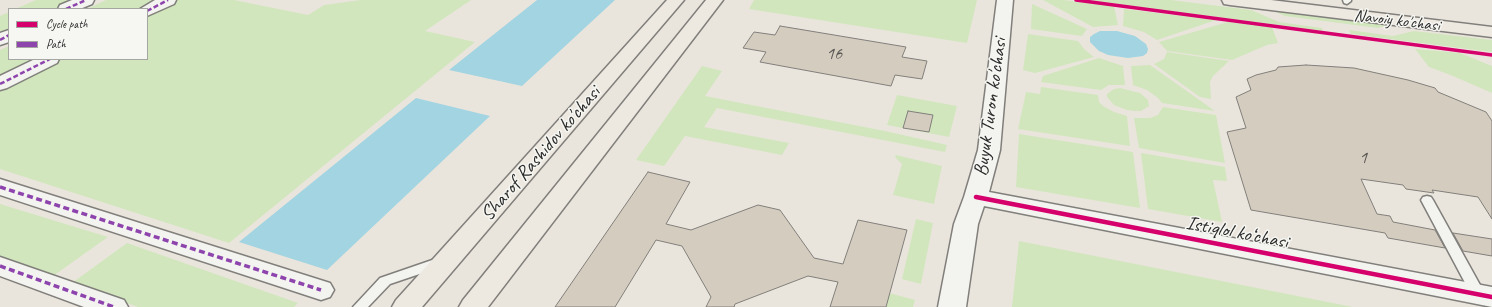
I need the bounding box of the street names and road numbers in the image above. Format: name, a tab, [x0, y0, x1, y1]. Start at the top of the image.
street label: Navoiy ko'chasi	[1353, 6, 1441, 36]
street label: Buyuk Turon ko'chasi	[969, 36, 1013, 178]
street label: Sharof Rashidov ko'chasi	[476, 82, 606, 226]
street label: Istiqlol ko‘chasi	[1184, 211, 1290, 255]

